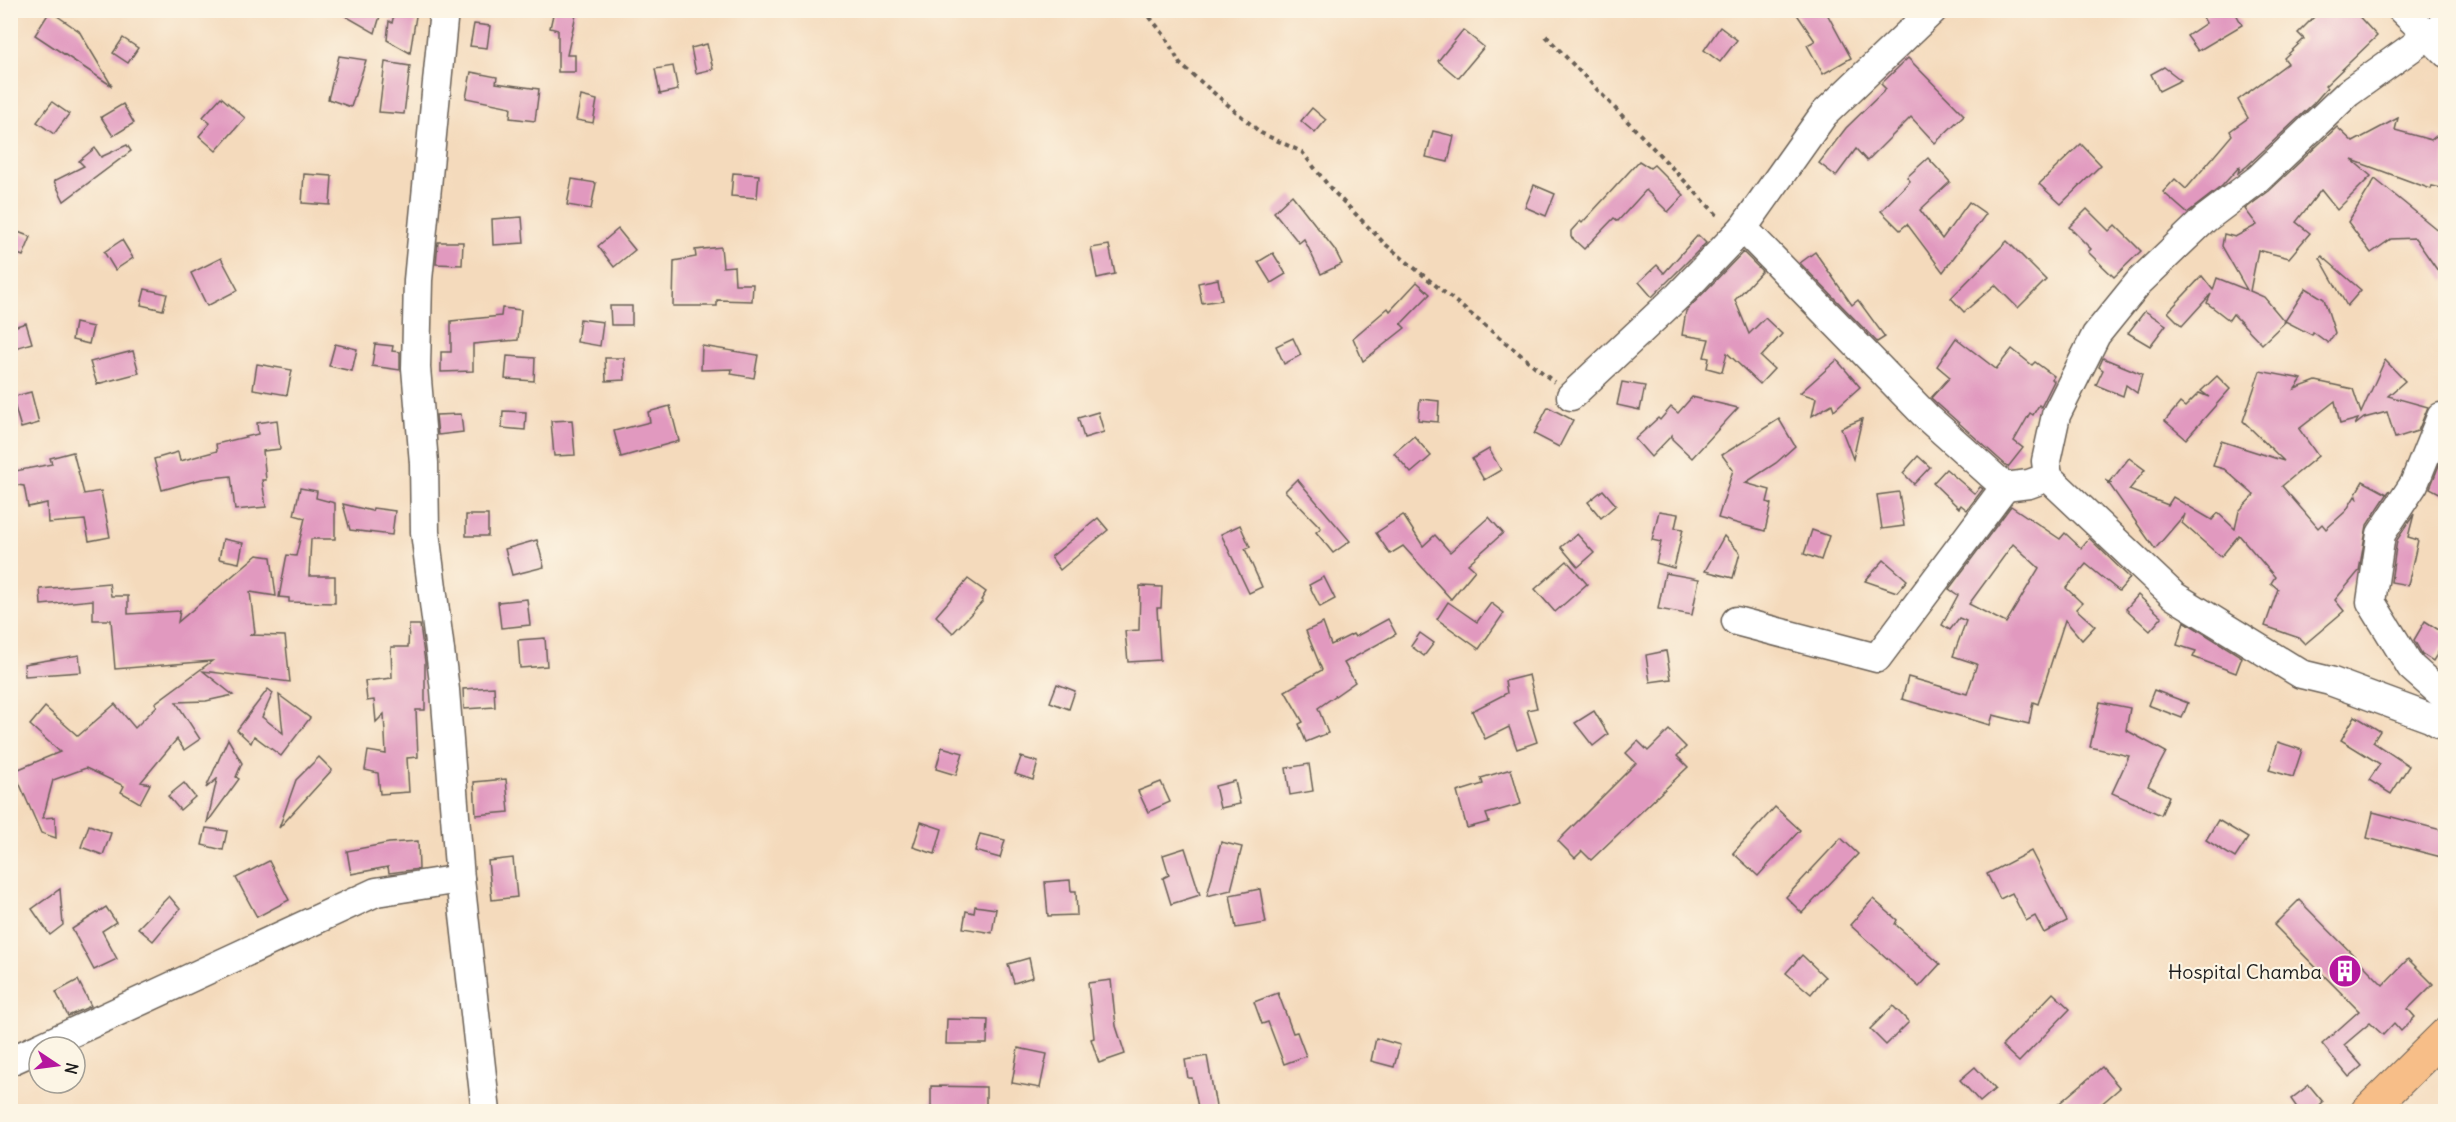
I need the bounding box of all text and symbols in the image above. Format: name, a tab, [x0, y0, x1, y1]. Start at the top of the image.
building icon: Hospital Chamba	[2327, 953, 2363, 989]
place label: Hospital Chamba	[2168, 959, 2322, 984]
north arrow	[27, 1035, 87, 1095]
text: N	[61, 1061, 83, 1076]

